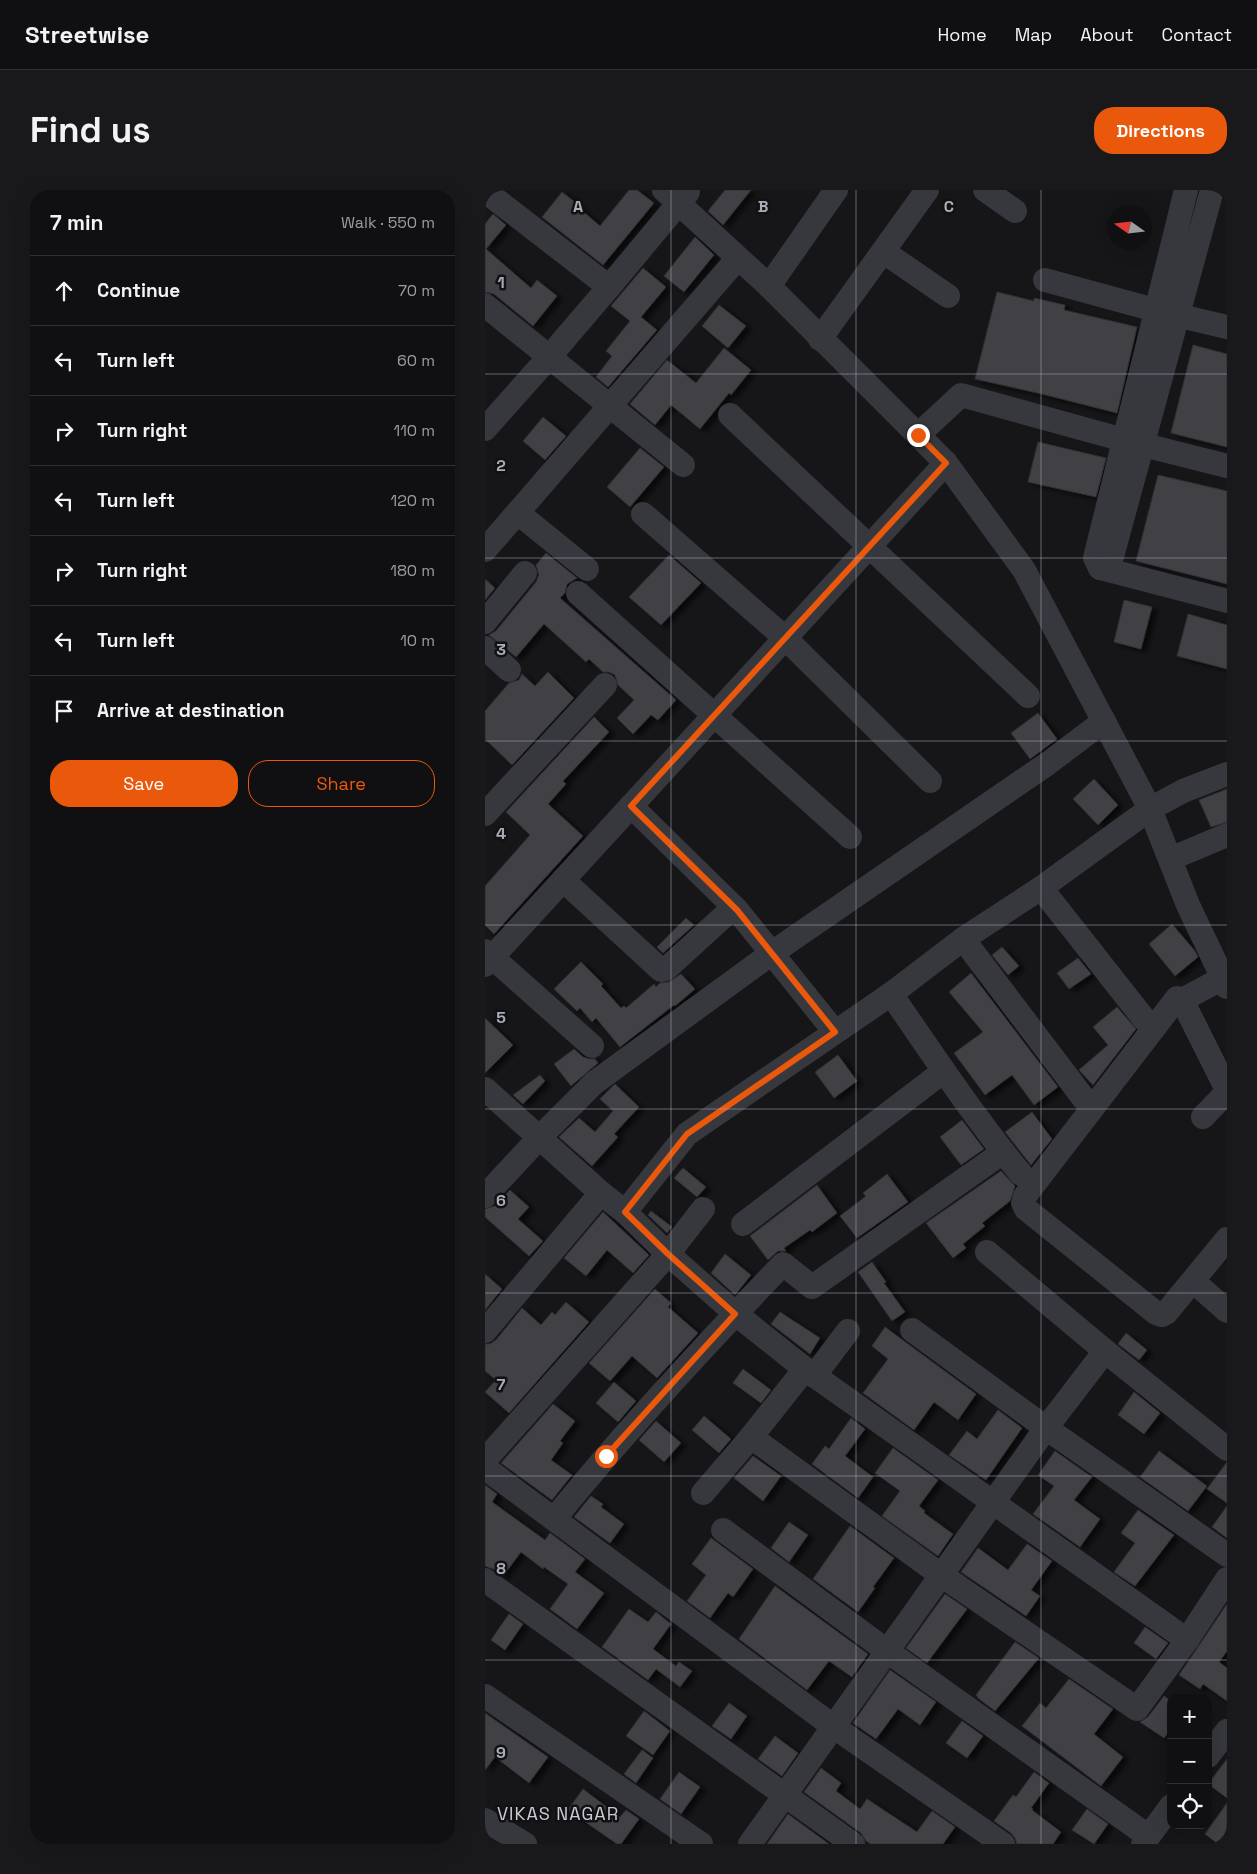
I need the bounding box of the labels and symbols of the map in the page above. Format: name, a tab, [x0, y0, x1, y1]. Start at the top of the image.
text: A	[573, 196, 583, 217]
text: B	[758, 196, 768, 217]
text: C	[944, 196, 954, 217]
north arrow	[1107, 205, 1152, 250]
text: 1	[497, 272, 505, 293]
route end	[907, 424, 930, 447]
text: 2	[496, 455, 506, 476]
text: 3	[496, 639, 506, 660]
text: 4	[496, 823, 506, 844]
text: 5	[496, 1007, 506, 1028]
text: 6	[496, 1190, 506, 1211]
text: 7	[497, 1374, 506, 1395]
route start	[595, 1445, 618, 1468]
text: 8	[496, 1558, 506, 1579]
text: 9	[496, 1742, 506, 1763]
district label: VIKAS NAGAR	[497, 1802, 619, 1825]

